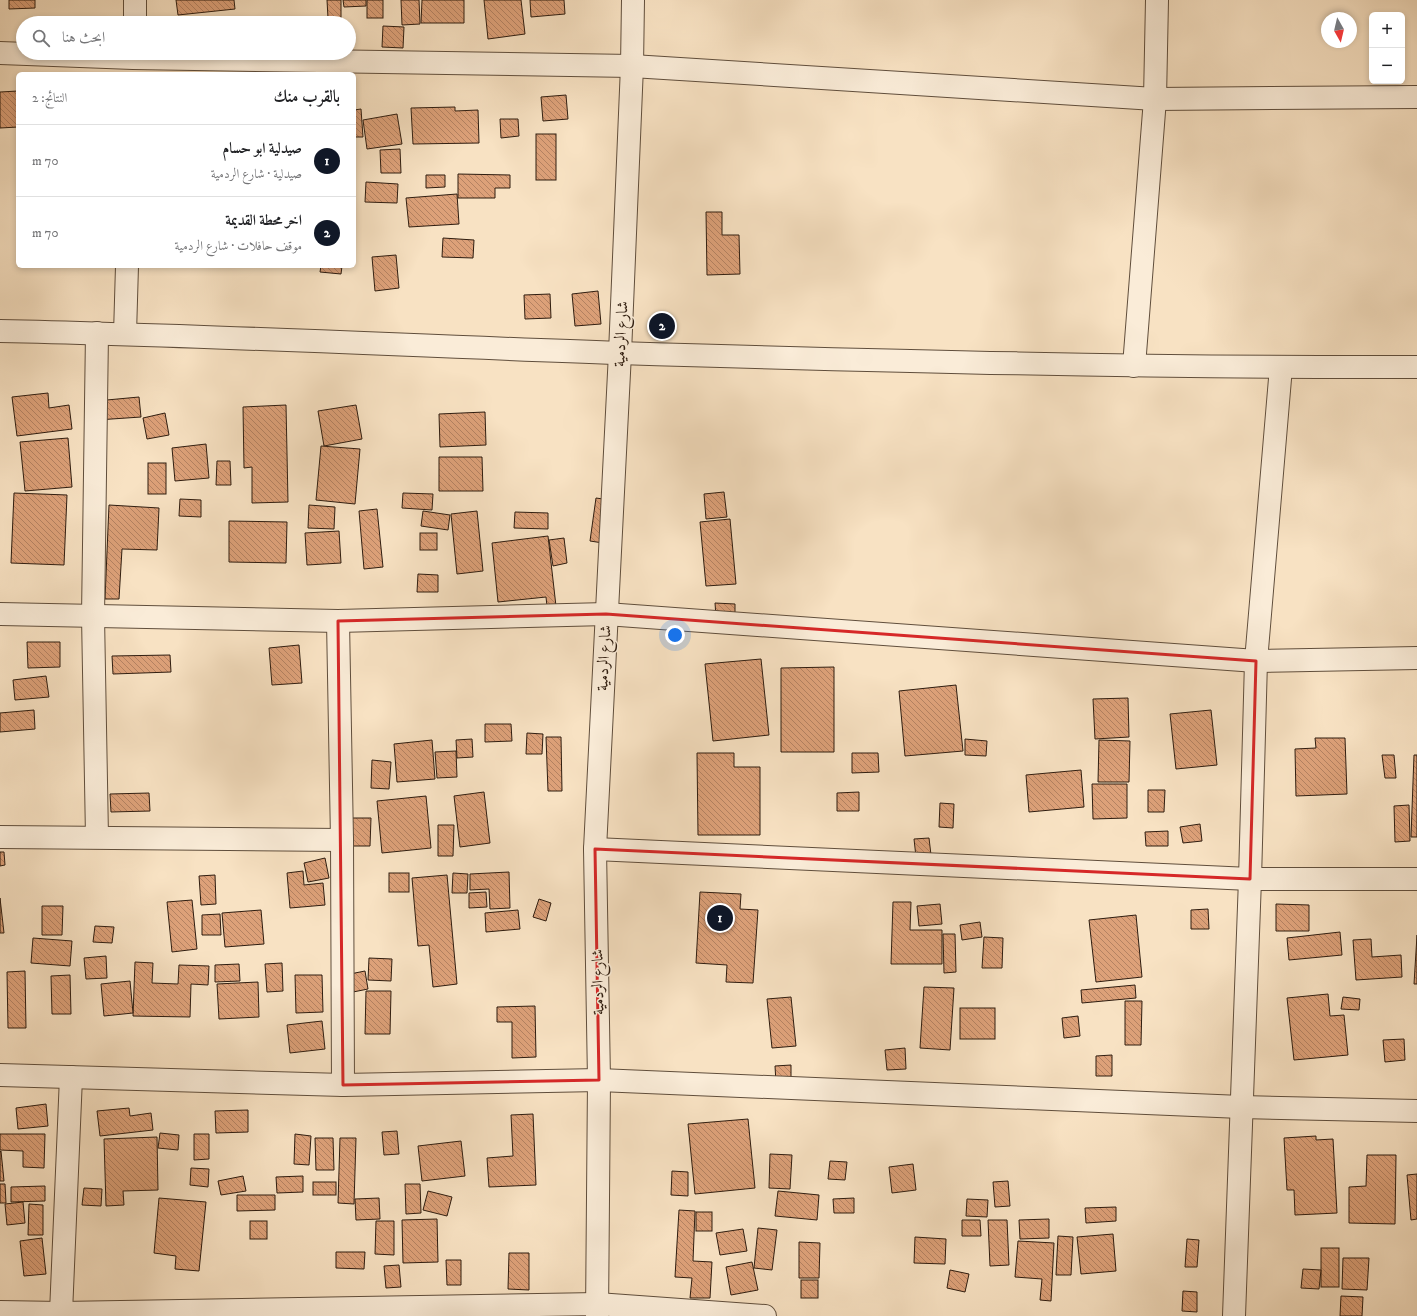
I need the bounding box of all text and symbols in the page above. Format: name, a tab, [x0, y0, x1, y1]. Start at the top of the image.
north arrow	[1321, 12, 1357, 48]
map controls	[1369, 12, 1405, 84]
button: +	[1369, 12, 1405, 48]
search box	[16, 16, 356, 60]
icon: search	[30, 27, 52, 49]
text: ابحث هنا	[62, 28, 105, 47]
button: −	[1369, 48, 1405, 84]
text: بالقرب منك	[274, 86, 340, 108]
text: النتائج: 2	[32, 90, 67, 106]
text: صيدلية ابو حسام	[223, 139, 302, 158]
text: 70 m	[32, 153, 58, 169]
text: 1	[325, 153, 329, 169]
text: صيدلية · شارع الردمية	[211, 166, 302, 182]
text: اخر محطة القديمة	[225, 211, 302, 230]
text: 70 m	[32, 225, 58, 241]
text: 2	[324, 225, 330, 241]
text: موقف حافلات · شارع الردمية	[175, 238, 302, 254]
street label: شارع الردمية	[609, 300, 636, 368]
pin: 2	[649, 311, 675, 341]
street label: شارع الردمية	[592, 624, 619, 692]
your location	[665, 625, 685, 645]
pin: 1	[707, 903, 733, 933]
street label: شارع الردمية	[587, 949, 612, 1015]

